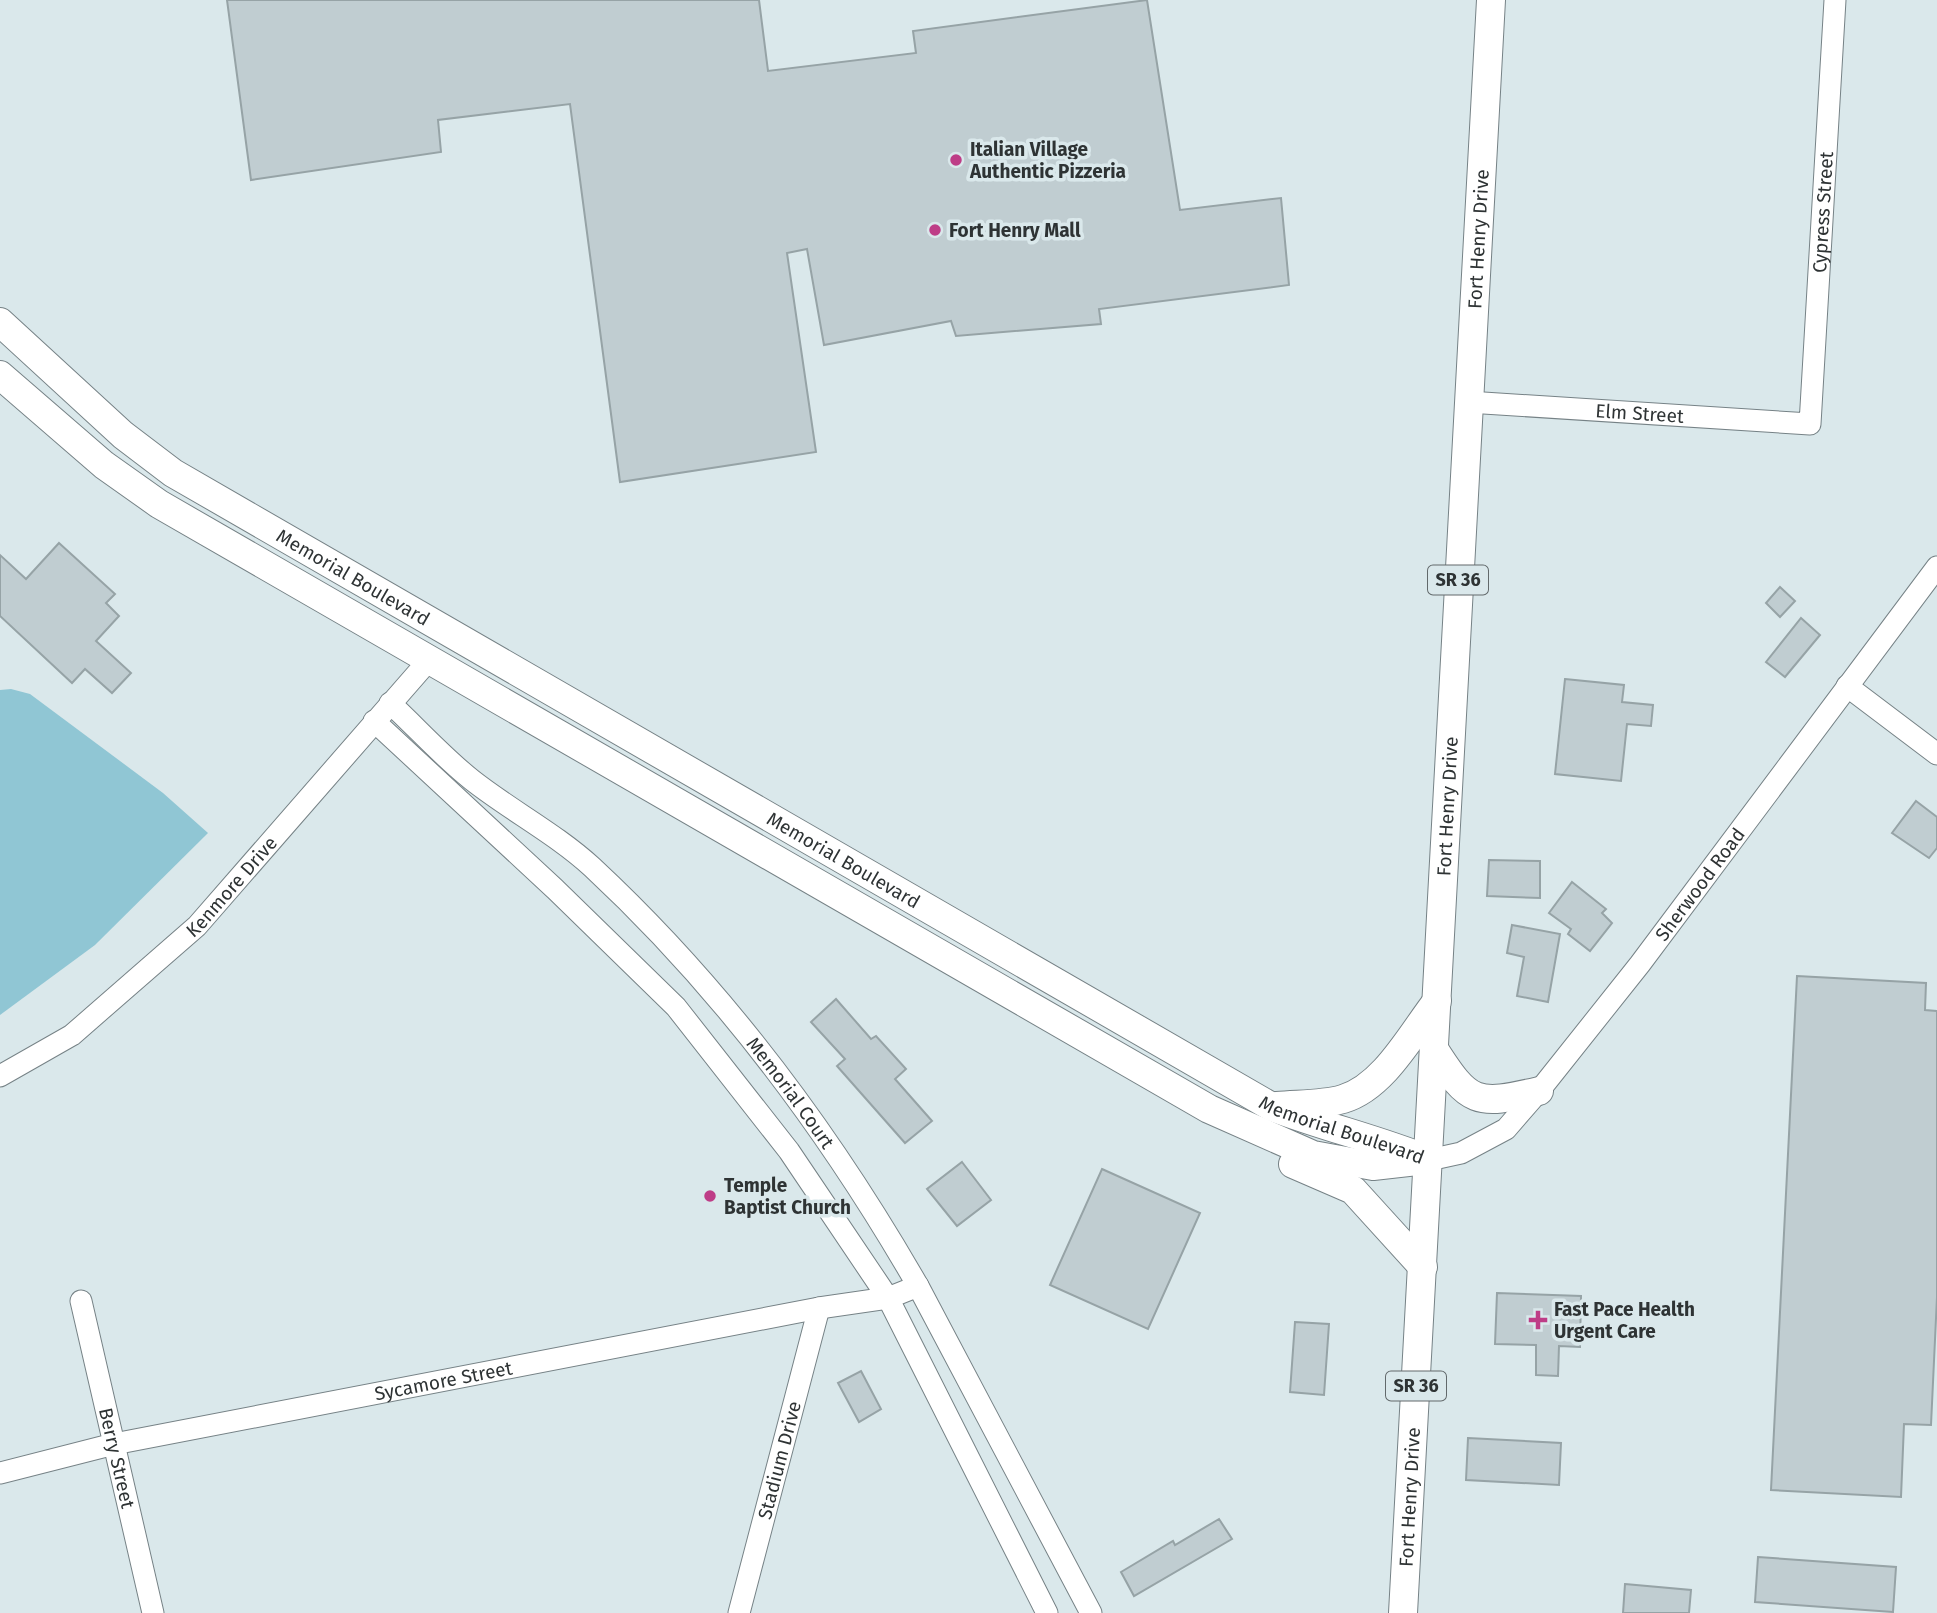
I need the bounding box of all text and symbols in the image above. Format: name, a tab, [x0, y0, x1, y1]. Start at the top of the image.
place label: Italian Village Authentic Pizzeria	[969, 138, 1126, 183]
street label: Cypress Street	[1808, 151, 1838, 274]
marker: Italian Village Authentic Pizzeria	[948, 152, 964, 168]
street label: Fort Henry Drive	[1463, 169, 1494, 309]
place label: Fort Henry Mall	[949, 219, 1081, 242]
marker: Fort Henry Mall	[927, 222, 943, 238]
street label: Elm Street	[1595, 399, 1685, 428]
street label: Memorial Boulevard	[272, 524, 434, 631]
road number: SR 36	[1428, 566, 1488, 594]
street label: Fort Henry Drive	[1432, 736, 1463, 877]
street label: Memorial Boulevard	[763, 807, 924, 913]
street label: Sherwood Road	[1650, 823, 1750, 946]
street label: Kenmore Drive	[181, 832, 282, 942]
street label: Memorial Court	[742, 1033, 839, 1153]
street label: Memorial Boulevard	[1255, 1091, 1427, 1169]
place label: Temple Baptist Church	[724, 1174, 851, 1219]
marker: Temple Baptist Church	[702, 1188, 718, 1204]
place label: Fast Pace Health Urgent Care	[1554, 1298, 1695, 1343]
marker: Fast Pace Health Urgent Care	[1528, 1310, 1548, 1330]
street label: Sycamore Street	[373, 1356, 514, 1406]
road number: SR 36	[1386, 1372, 1446, 1400]
street label: Stadium Drive	[753, 1399, 806, 1522]
street label: Berry Street	[94, 1405, 139, 1511]
street label: Fort Henry Drive	[1395, 1427, 1425, 1568]

